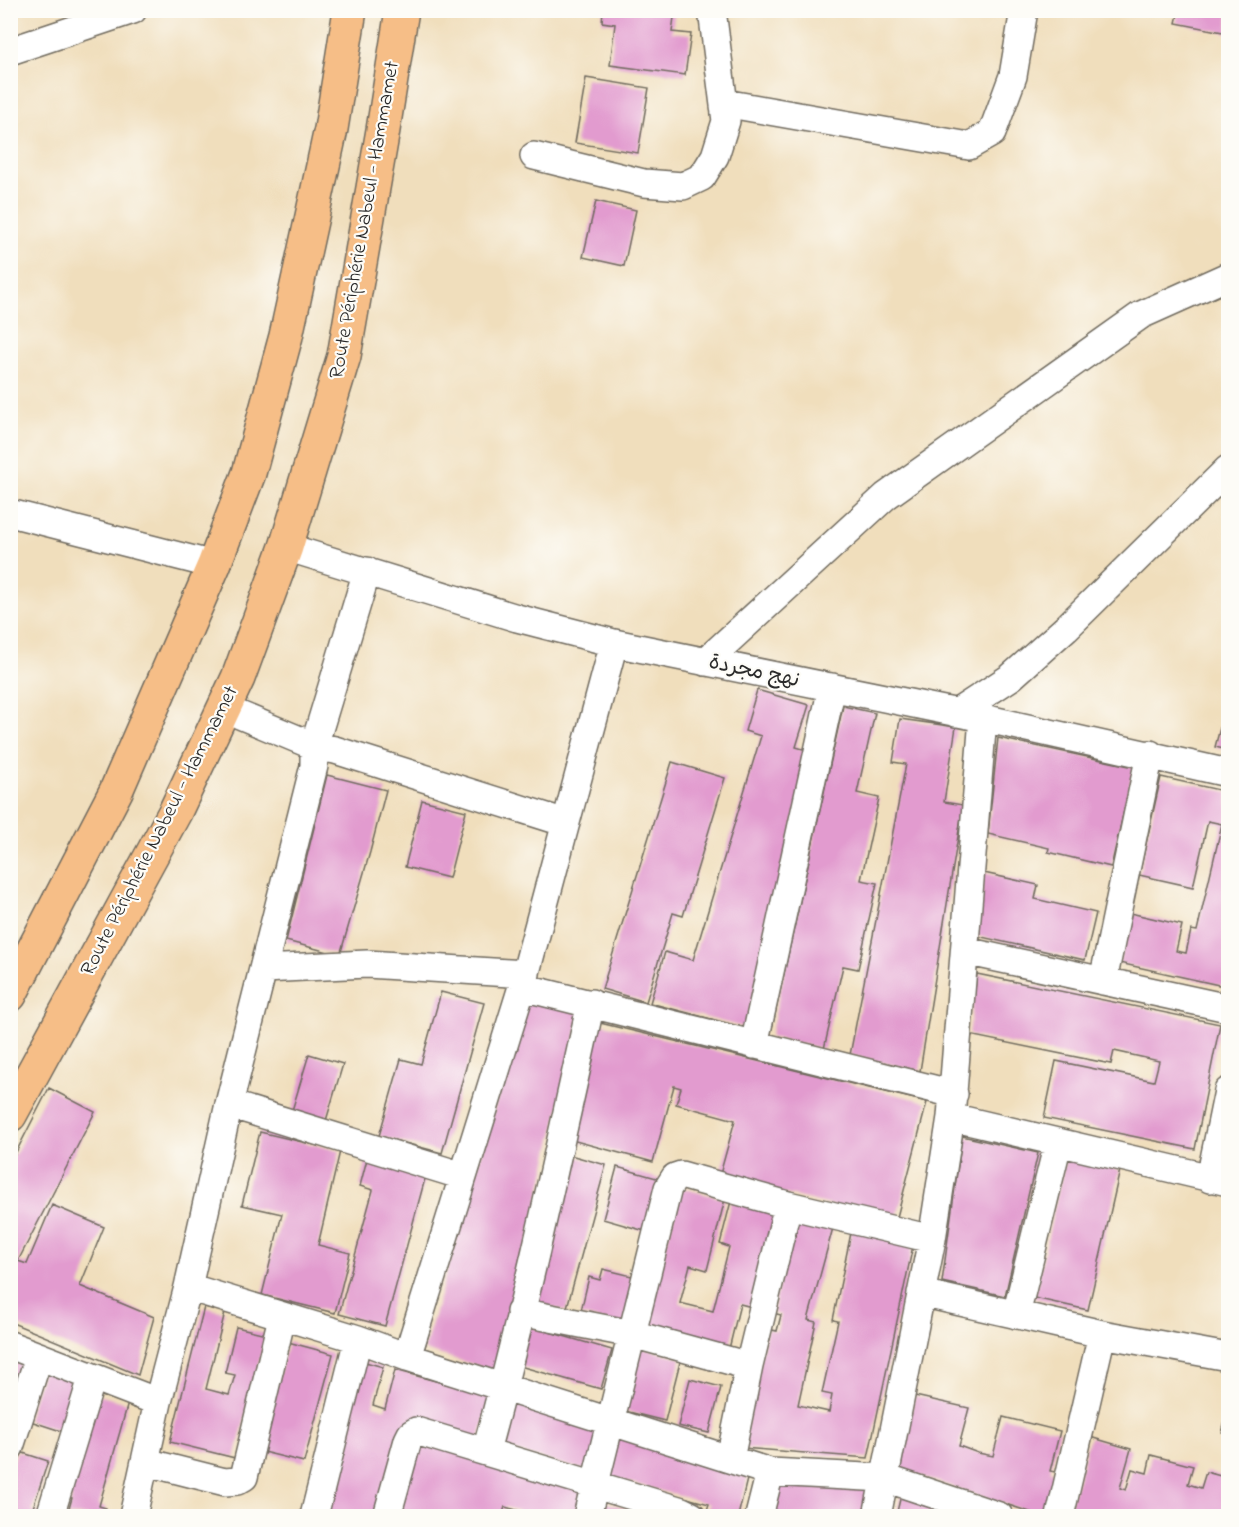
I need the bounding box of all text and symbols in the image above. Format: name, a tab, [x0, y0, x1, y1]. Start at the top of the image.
street label: Route Périphérie Nabeul - Hammamet	[322, 59, 408, 381]
street label: نهج مجردة	[706, 648, 802, 696]
street label: Route Périphérie Nabeul - Hammamet	[74, 681, 246, 981]

